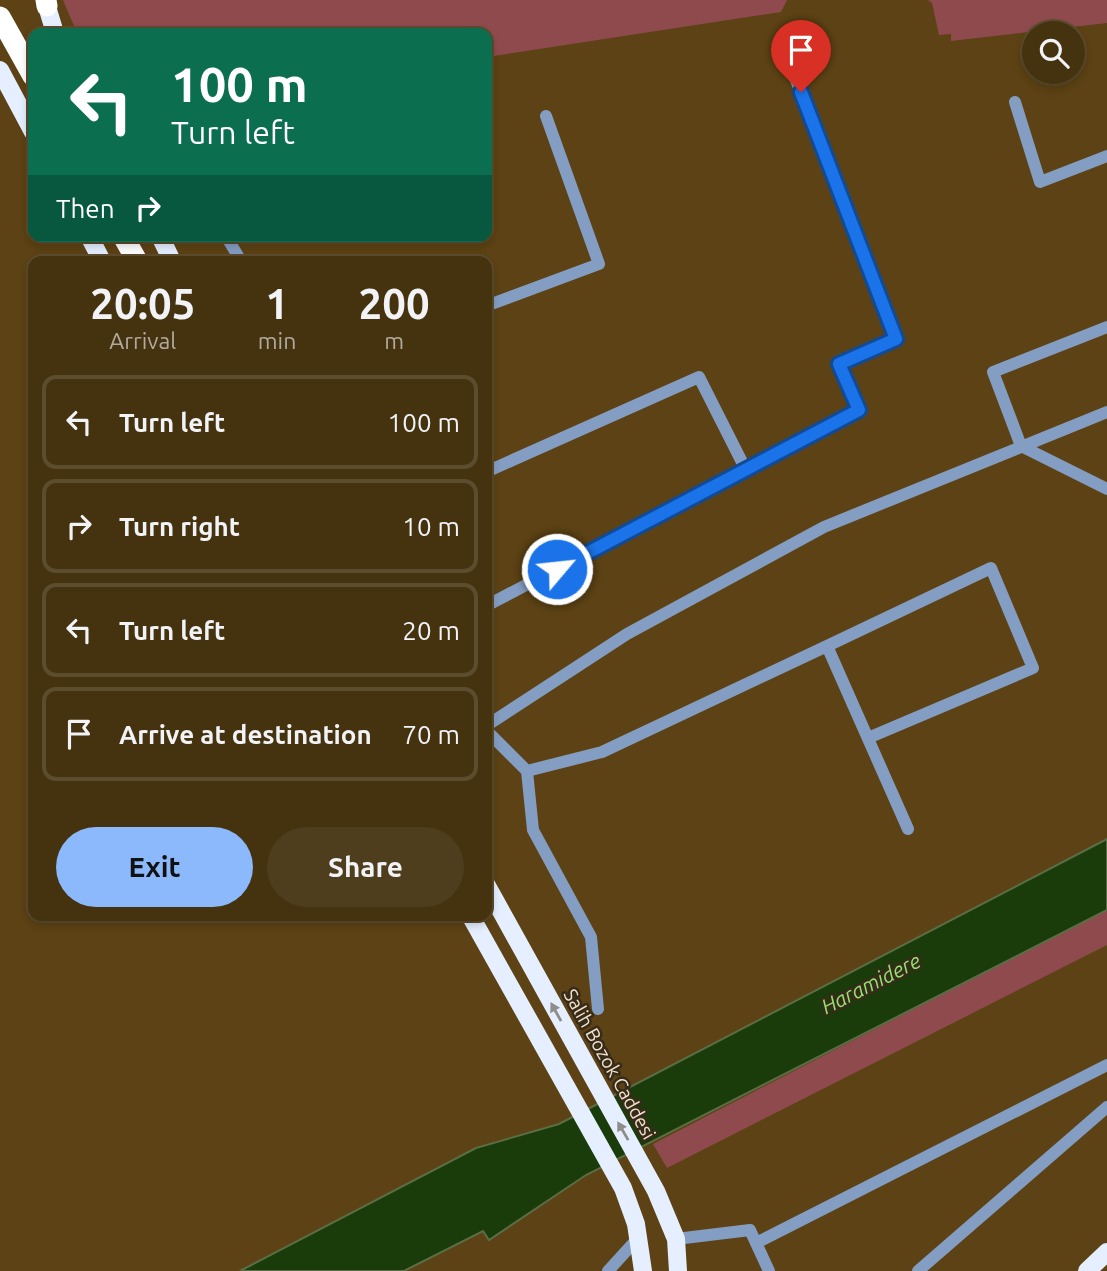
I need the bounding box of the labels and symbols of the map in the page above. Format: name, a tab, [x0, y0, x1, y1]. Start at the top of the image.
pin	[771, 20, 831, 92]
position arrow	[520, 532, 594, 606]
water label: Haramidere	[817, 948, 925, 1018]
street label: Salih Bozok Caddesi	[560, 985, 660, 1143]
one-way arrow	[551, 1002, 562, 1022]
one-way arrow	[617, 1122, 629, 1141]

